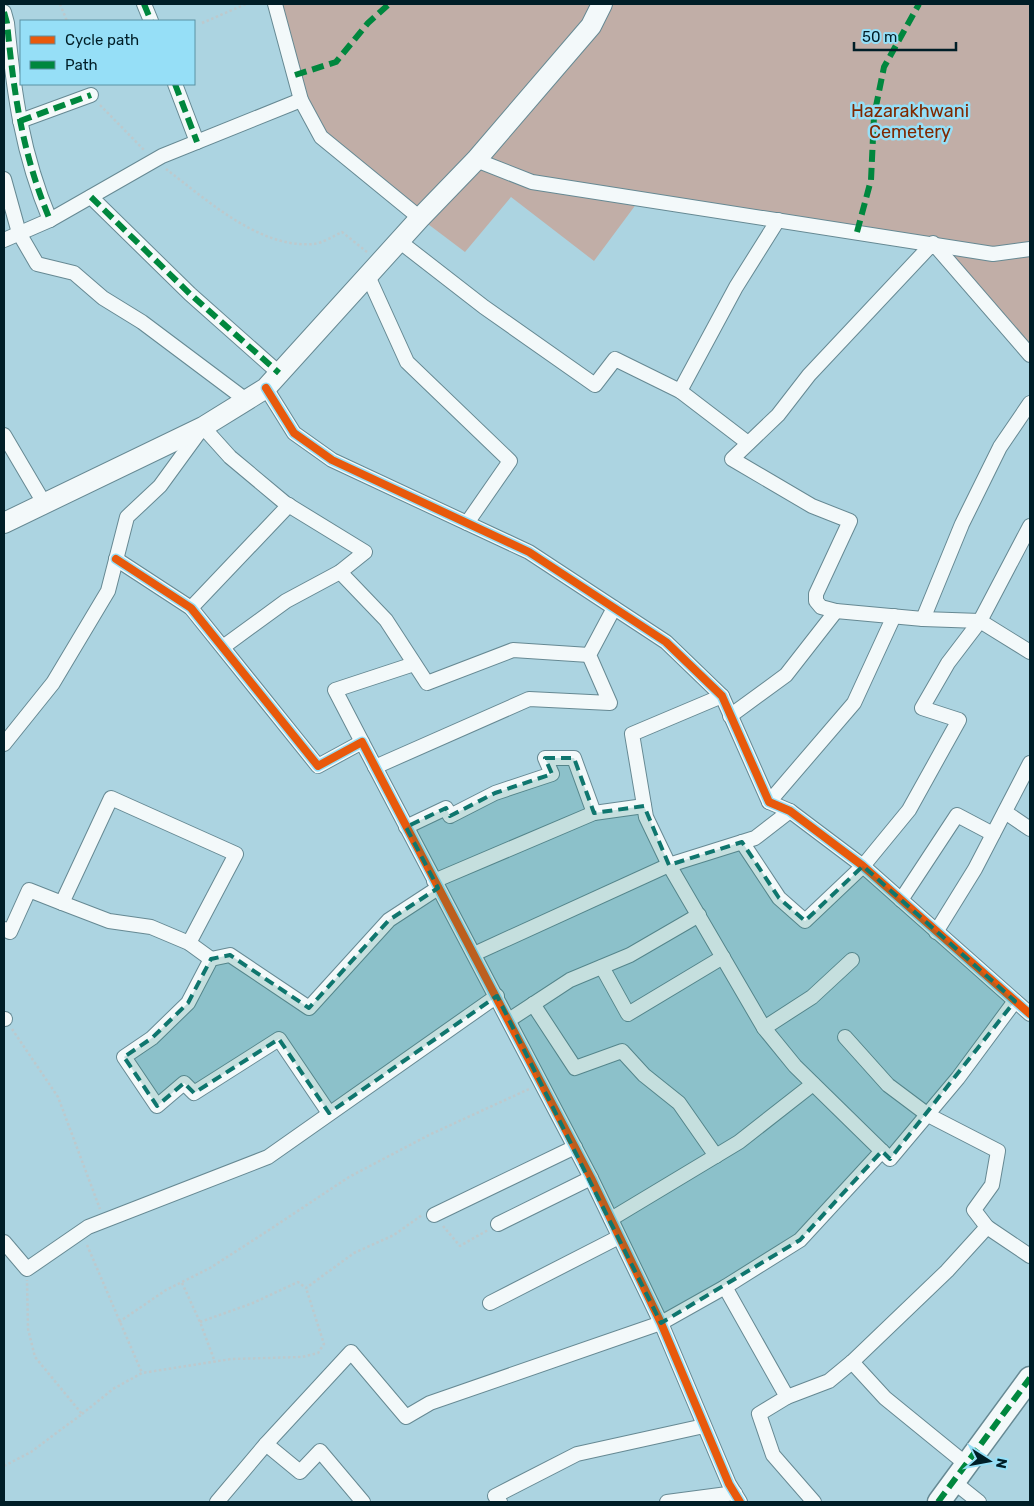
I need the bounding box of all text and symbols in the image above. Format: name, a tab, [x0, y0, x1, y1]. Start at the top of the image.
legend	[20, 20, 195, 85]
scale bar	[854, 20, 956, 52]
text: 50 m	[862, 28, 897, 46]
text: Cycle path	[65, 31, 139, 49]
text: Path	[65, 56, 98, 74]
park label: Hazarakhwani Cemetery	[851, 100, 969, 143]
north arrow	[964, 1436, 1014, 1486]
text: N	[992, 1457, 1011, 1470]

